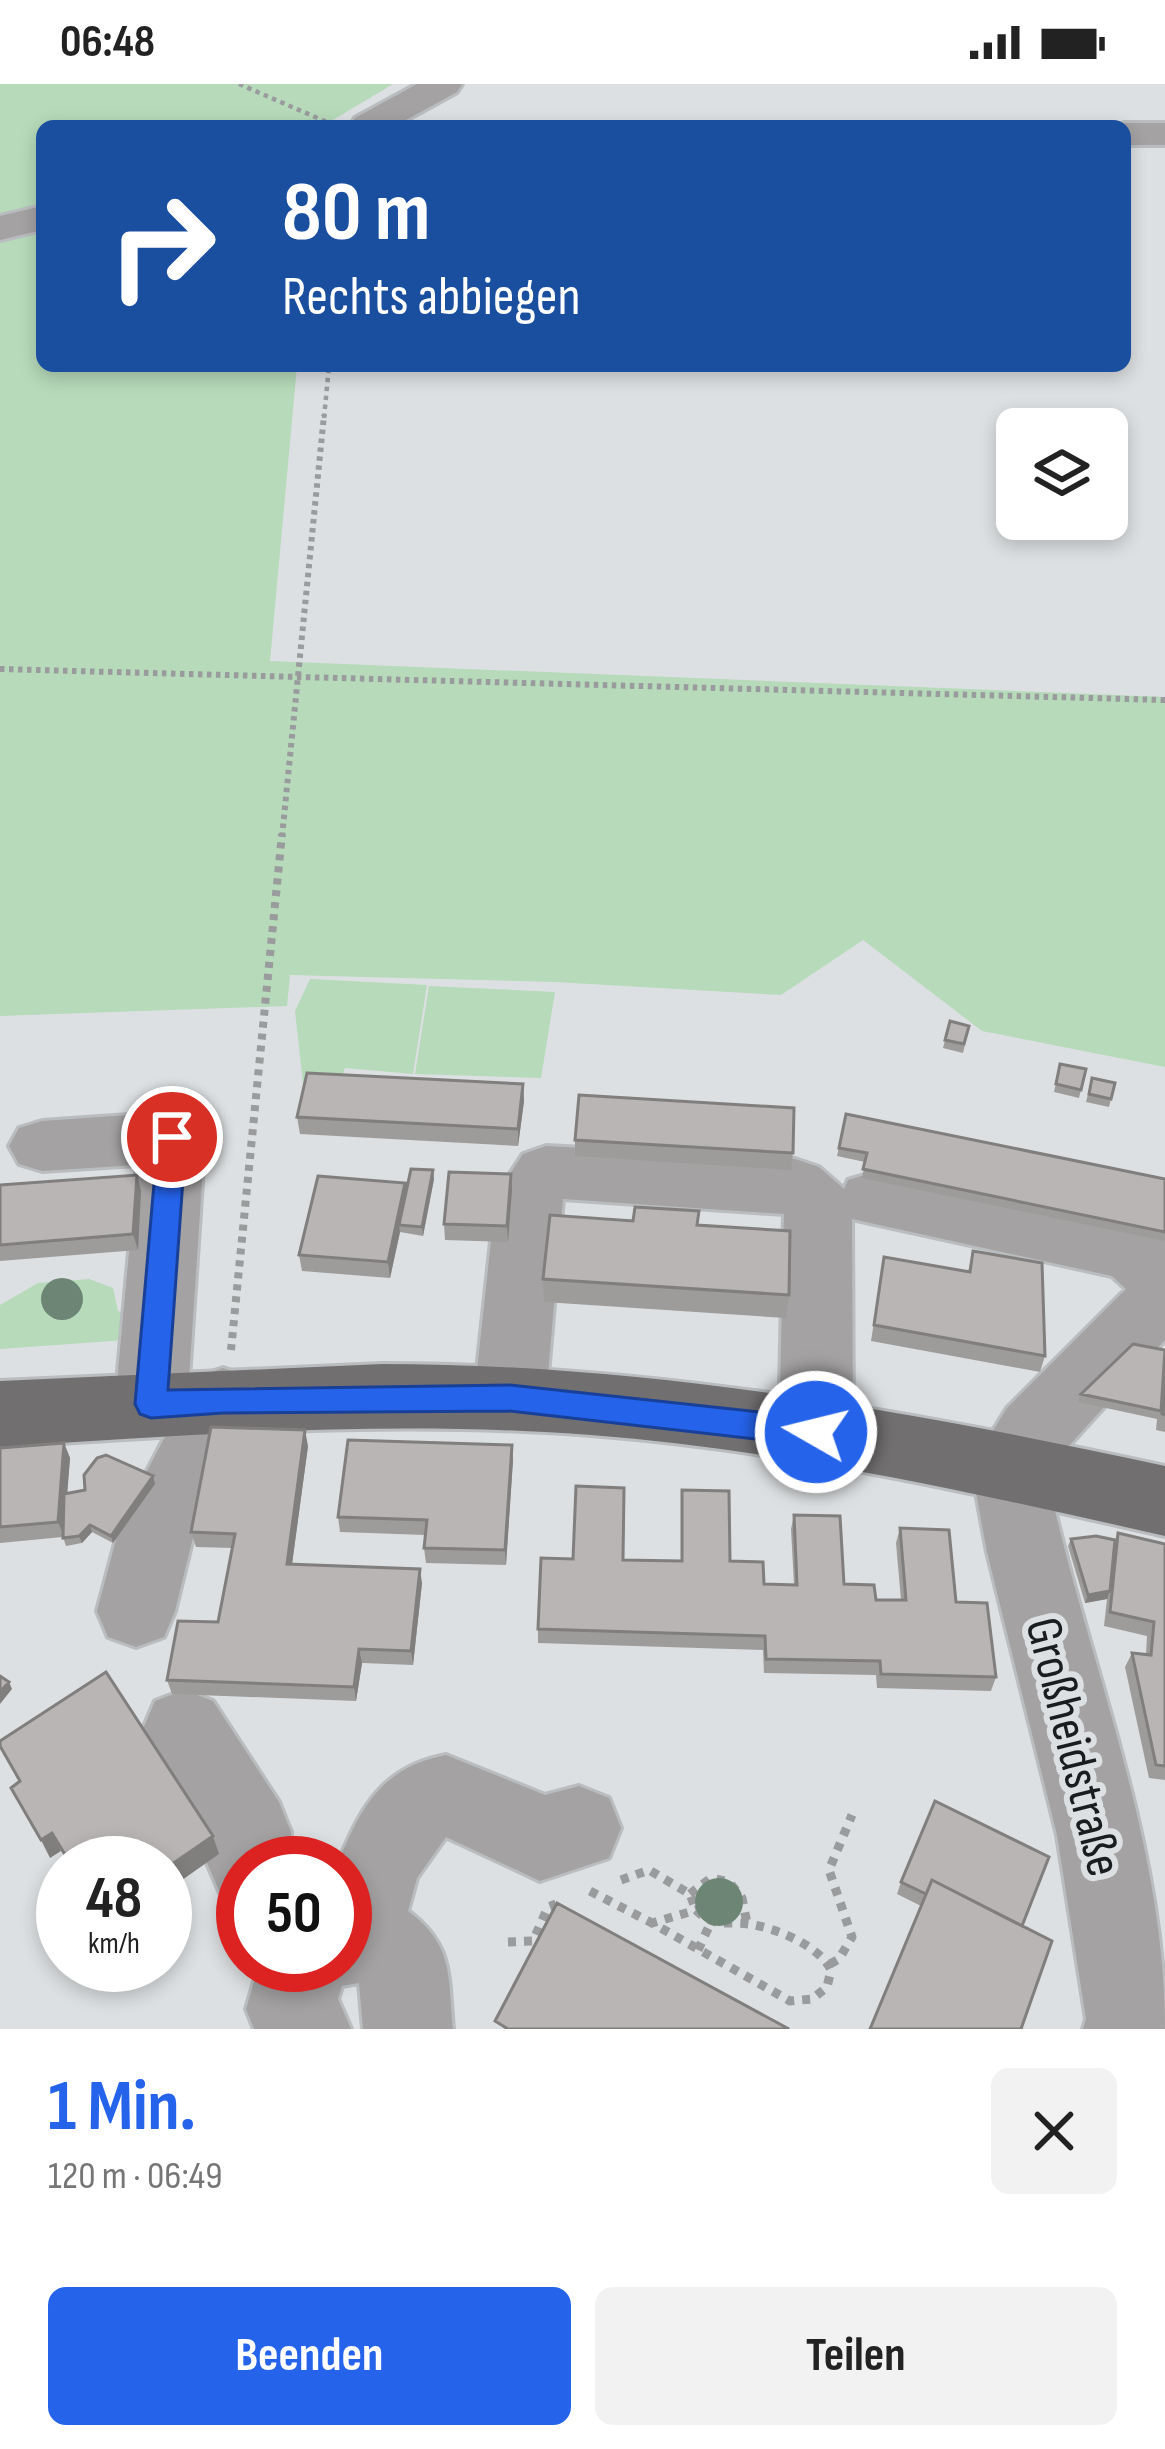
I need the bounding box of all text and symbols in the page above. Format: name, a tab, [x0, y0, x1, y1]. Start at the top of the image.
text: 06:48	[60, 15, 155, 70]
text: 80 m	[282, 163, 430, 264]
icon: right	[84, 168, 240, 324]
text: Rechts abbiegen	[282, 265, 581, 330]
map controls	[996, 408, 1128, 540]
button: layers	[996, 408, 1128, 540]
pin	[121, 1086, 223, 1188]
icon: arrive	[139, 1104, 205, 1170]
position arrow	[753, 1369, 879, 1495]
street label: Großheidstraße	[1011, 1611, 1135, 1883]
speed limit sign: 50	[216, 1836, 372, 1992]
text: 48	[86, 1863, 142, 1935]
text: km/h	[88, 1926, 140, 1962]
text: 1 Min.	[48, 2064, 196, 2151]
button: close	[991, 2068, 1117, 2194]
text: 120 m · 06:49	[48, 2153, 222, 2200]
button: Beenden	[48, 2287, 571, 2425]
button: Teilen	[595, 2287, 1117, 2425]

